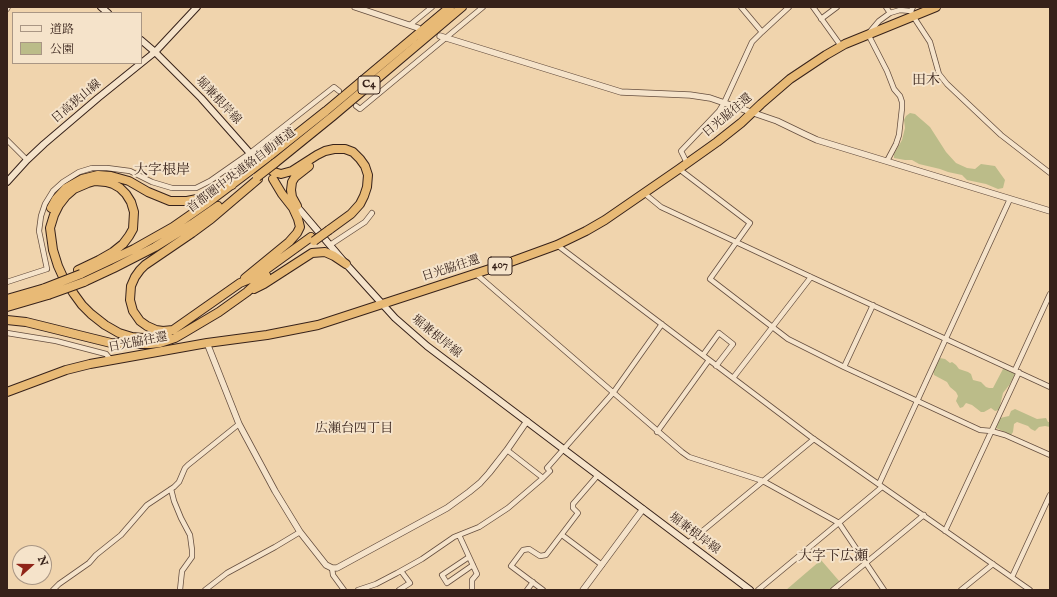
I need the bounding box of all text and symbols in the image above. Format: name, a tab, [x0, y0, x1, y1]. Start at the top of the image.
legend	[12, 12, 142, 64]
text: 道路	[50, 22, 74, 37]
text: 公園	[50, 42, 74, 57]
district label: 田木	[912, 73, 940, 89]
street label: 堀兼根岸線	[192, 74, 244, 128]
road number: C4	[358, 76, 380, 94]
street label: 日高狭山線	[49, 77, 105, 127]
street label: 日光脇往還	[700, 91, 756, 141]
street label: 首都圏中央連絡自動車道	[185, 126, 299, 216]
district label: 大字根岸	[134, 163, 190, 179]
street label: 日光脇往還	[420, 253, 482, 285]
road number: 407	[488, 257, 512, 275]
street label: 堀兼根岸線	[408, 313, 464, 361]
street label: 日光脇往還	[107, 330, 169, 356]
district label: 広瀬台四丁目	[315, 421, 393, 437]
street label: 堀兼根岸線	[666, 510, 722, 558]
north arrow	[12, 545, 52, 585]
district label: 大字下広瀬	[798, 549, 868, 565]
text: N	[34, 554, 51, 568]

